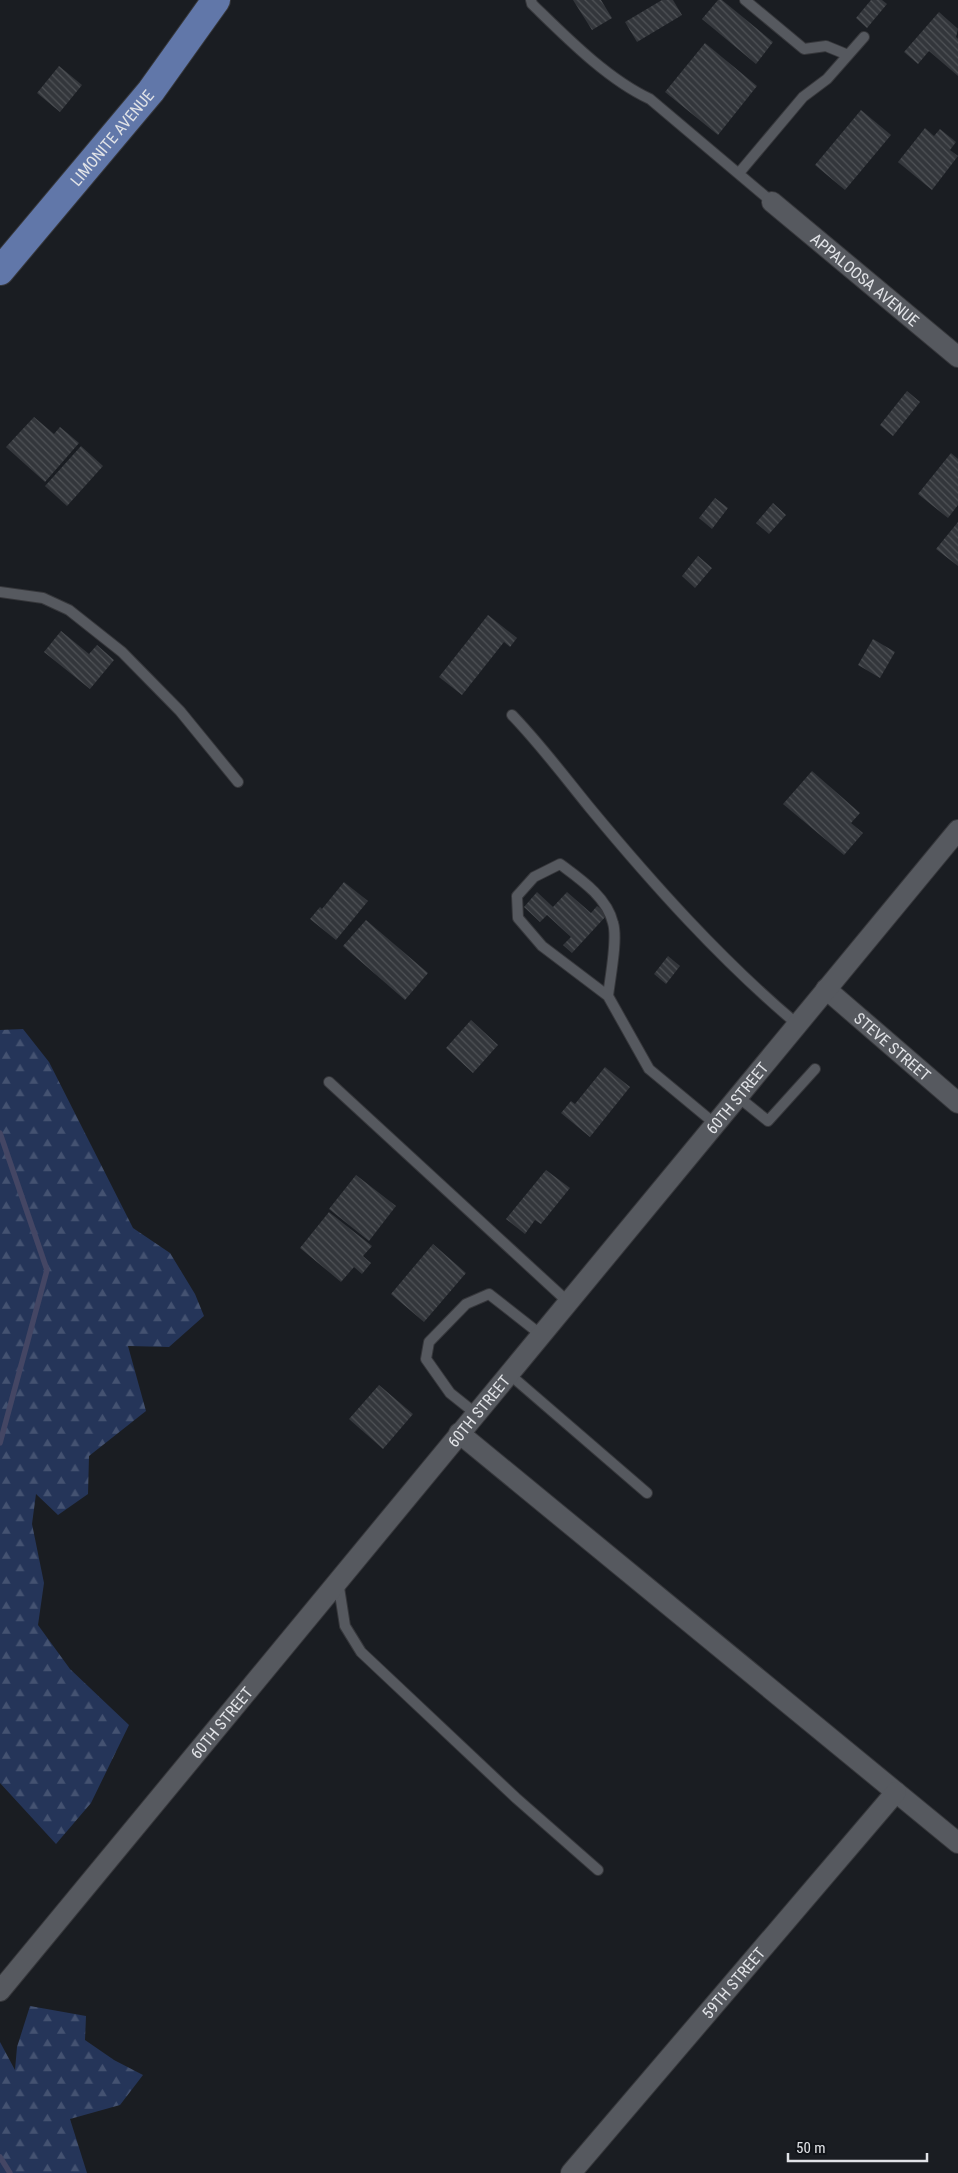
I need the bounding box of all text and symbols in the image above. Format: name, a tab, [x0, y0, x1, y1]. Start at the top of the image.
street label: LIMONITE AVENUE	[66, 86, 157, 190]
street label: APPALOOSA AVENUE	[807, 229, 923, 330]
street label: STEVE STREET	[851, 1008, 935, 1085]
street label: 60TH STREET	[702, 1058, 772, 1138]
street label: 60TH STREET	[444, 1371, 514, 1451]
street label: 60TH STREET	[186, 1683, 257, 1762]
street label: 59TH STREET	[698, 1943, 769, 2022]
scale bar	[788, 2130, 927, 2162]
text: 50 m	[796, 2139, 826, 2157]

